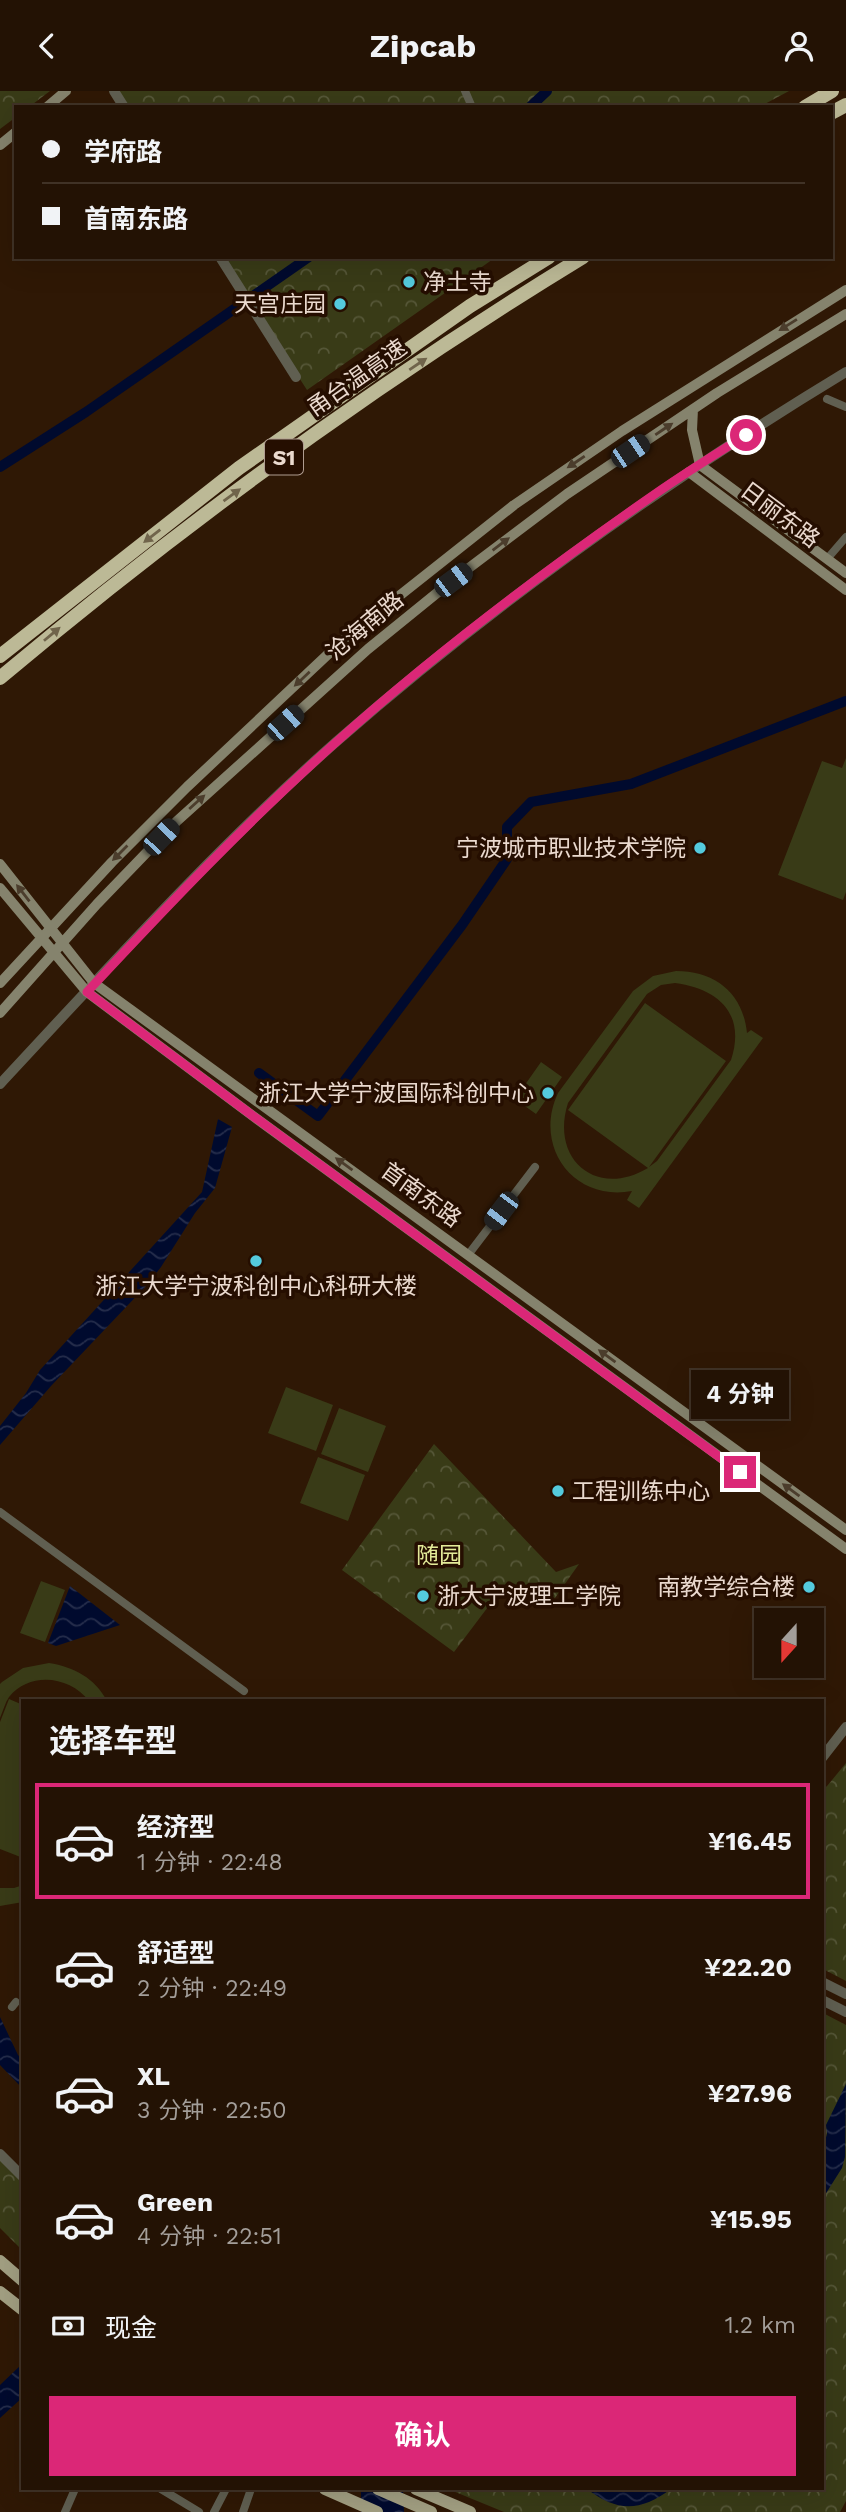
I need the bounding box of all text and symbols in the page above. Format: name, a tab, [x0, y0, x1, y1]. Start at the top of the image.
icon: back	[28, 27, 66, 65]
text: Zipcab	[370, 27, 476, 65]
icon: person	[780, 27, 818, 65]
text: 学府路	[84, 137, 162, 167]
text: 首南东路	[84, 204, 188, 234]
place label: 净土寺	[423, 269, 492, 296]
marker: 净土寺	[401, 274, 417, 290]
place label: 天宫庄园	[234, 291, 326, 318]
marker: 天宫庄园	[332, 296, 348, 312]
one-way arrow	[778, 319, 798, 332]
street label: 甬台温高速	[302, 334, 412, 422]
one-way arrow	[408, 357, 428, 370]
route start	[730, 419, 762, 451]
one-way arrow	[654, 422, 674, 435]
car	[607, 431, 654, 471]
road number: S1	[265, 439, 303, 475]
one-way arrow	[567, 455, 585, 469]
street label: 日丽东路	[735, 477, 825, 553]
one-way arrow	[223, 488, 241, 502]
one-way arrow	[144, 528, 162, 543]
one-way arrow	[492, 537, 510, 551]
car	[430, 559, 477, 601]
street label: 沧海南路	[321, 586, 409, 666]
one-way arrow	[44, 627, 61, 642]
one-way arrow	[294, 670, 311, 686]
car	[263, 701, 308, 745]
one-way arrow	[188, 794, 206, 810]
car	[139, 815, 184, 859]
place label: 宁波城市职业技术学院	[456, 835, 686, 862]
marker: 宁波城市职业技术学院	[692, 840, 708, 856]
one-way arrow	[112, 845, 129, 862]
one-way arrow	[17, 884, 31, 902]
place label: 浙江大学宁波国际科创中心	[258, 1080, 534, 1107]
marker: 浙江大学宁波国际科创中心	[540, 1085, 556, 1101]
one-way arrow	[335, 1157, 353, 1171]
street label: 首南东路	[376, 1157, 466, 1233]
car	[480, 1188, 523, 1234]
marker: 浙江大学宁波科创中心科研大楼	[248, 1253, 264, 1269]
place label: 浙江大学宁波科创中心科研大楼	[95, 1273, 417, 1300]
one-way arrow	[598, 1350, 616, 1364]
callout: 4 分钟	[691, 1371, 789, 1419]
text: 4 分钟	[706, 1381, 774, 1408]
route end	[724, 1456, 756, 1488]
place label: 工程训练中心	[572, 1478, 710, 1505]
marker: 工程训练中心	[550, 1483, 566, 1499]
one-way arrow	[782, 1484, 800, 1498]
park label: 随园	[416, 1542, 462, 1569]
place label: 南教学综合楼	[657, 1574, 795, 1601]
marker: 南教学综合楼	[801, 1579, 817, 1595]
place label: 浙大宁波理工学院	[437, 1583, 621, 1610]
marker: 浙大宁波理工学院	[415, 1588, 431, 1604]
north arrow	[754, 1608, 824, 1678]
map controls	[754, 1608, 824, 1678]
text: 选择车型	[49, 1722, 177, 1760]
icon: car	[53, 1810, 116, 1873]
text: 经济型	[137, 1812, 215, 1842]
text: ¥16.45	[708, 1826, 792, 1856]
text: 1 分钟 · 22:48	[137, 1849, 283, 1876]
icon: car	[53, 1936, 116, 1999]
text: 舒适型	[137, 1938, 215, 1968]
text: ¥22.20	[704, 1952, 792, 1982]
text: 2 分钟 · 22:49	[137, 1975, 287, 2002]
text: XL	[137, 2061, 170, 2091]
icon: car	[53, 2062, 116, 2125]
text: ¥27.96	[707, 2078, 792, 2108]
text: 3 分钟 · 22:50	[137, 2097, 286, 2124]
text: Green	[137, 2187, 213, 2217]
icon: car	[53, 2188, 116, 2251]
text: ¥15.95	[710, 2204, 792, 2234]
text: 4 分钟 · 22:51	[137, 2223, 282, 2250]
icon: cash	[49, 2307, 87, 2345]
text: 1.2 km	[725, 2312, 796, 2339]
text: 现金	[105, 2313, 157, 2343]
button: 确认	[49, 2396, 796, 2476]

